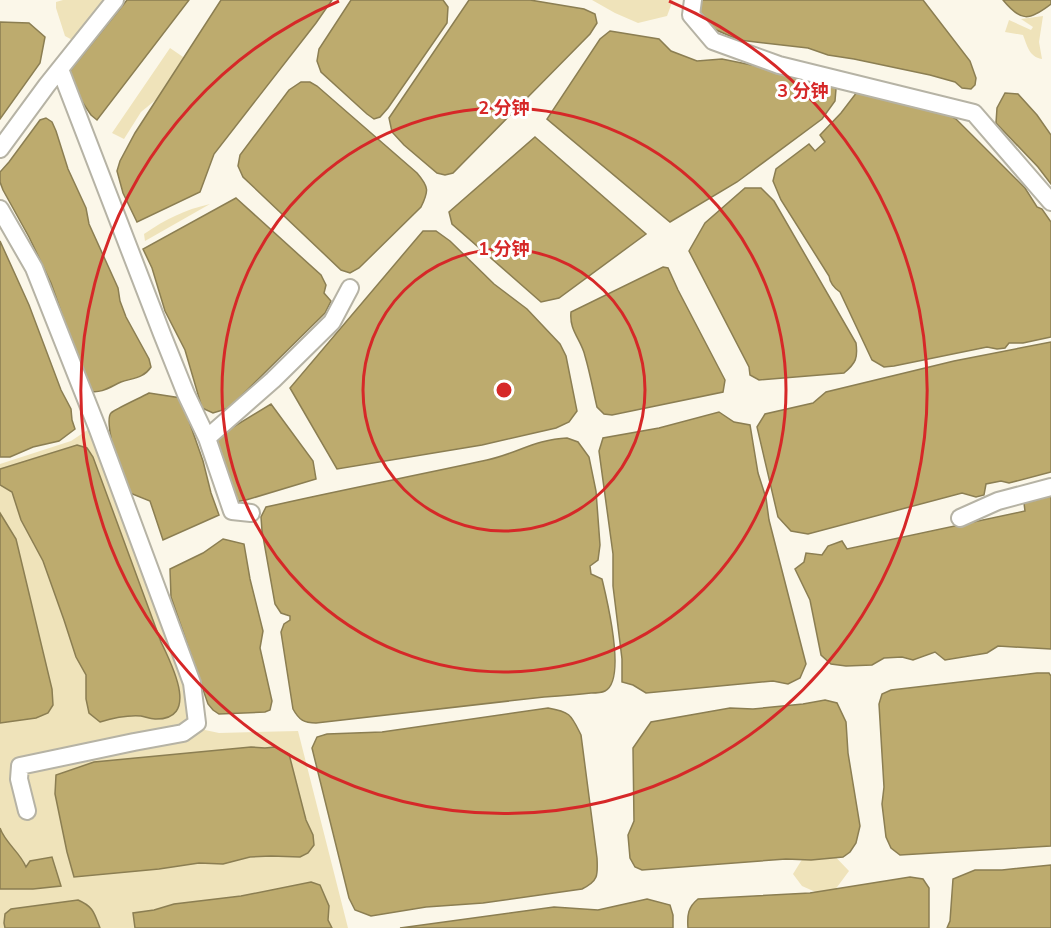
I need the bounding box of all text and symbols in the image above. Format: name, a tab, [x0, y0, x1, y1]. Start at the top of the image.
text: 3 分钟	[777, 79, 829, 103]
text: 2 分钟	[478, 96, 530, 120]
text: 1 分钟	[478, 237, 530, 261]
centre of rings	[494, 380, 514, 400]

